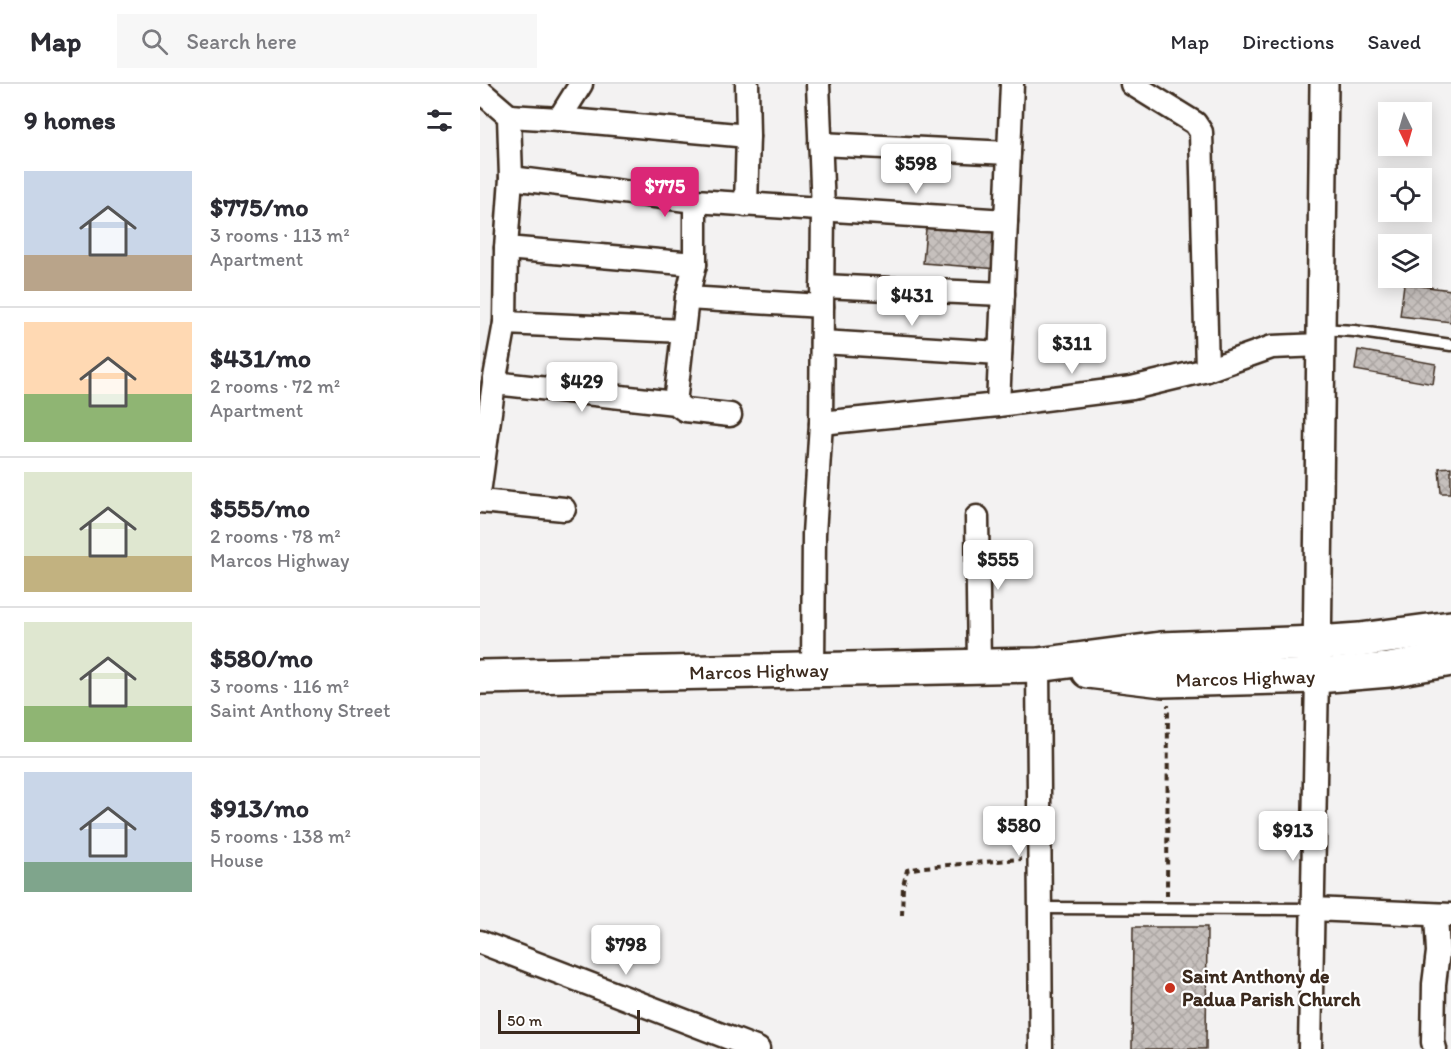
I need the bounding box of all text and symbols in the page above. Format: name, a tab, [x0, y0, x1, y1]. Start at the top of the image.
search box	[117, 14, 537, 68]
text: Map	[30, 24, 81, 58]
icon: search	[138, 25, 171, 58]
text: Search here	[186, 28, 297, 55]
text: Map	[1171, 29, 1209, 54]
text: Directions	[1242, 29, 1334, 54]
text: Saved	[1367, 29, 1421, 54]
north arrow	[1378, 102, 1432, 156]
map controls	[1378, 102, 1432, 288]
text: 9 homes	[24, 104, 116, 136]
icon: filters	[423, 104, 456, 137]
pin: $598	[880, 144, 952, 195]
text: $598	[895, 151, 937, 175]
pin: $775	[629, 167, 701, 218]
button: locate	[1378, 168, 1432, 222]
text: $775	[645, 174, 685, 198]
text: $775/mo	[210, 191, 309, 223]
icon: home	[72, 195, 144, 267]
text: 3 rooms · 113 m²	[210, 223, 350, 247]
button: layers	[1378, 234, 1432, 288]
text: Apartment	[210, 247, 303, 271]
pin: $431	[876, 276, 948, 327]
text: $431	[891, 283, 933, 307]
pin: $311	[1036, 324, 1108, 375]
text: $311	[1052, 331, 1092, 355]
text: $431/mo	[210, 342, 311, 374]
icon: home	[72, 346, 144, 418]
pin: $429	[546, 362, 618, 413]
text: $429	[560, 369, 604, 393]
text: 2 rooms · 72 m²	[210, 374, 340, 398]
text: Apartment	[210, 398, 303, 422]
text: $555/mo	[210, 492, 310, 524]
icon: home	[72, 496, 144, 568]
text: 2 rooms · 78 m²	[210, 524, 341, 548]
pin: $555	[962, 540, 1034, 591]
text: $555	[977, 547, 1019, 571]
text: Marcos Highway	[210, 548, 349, 572]
text: $580/mo	[210, 642, 313, 674]
icon: home	[72, 646, 144, 718]
street label: Marcos Highway	[689, 657, 830, 684]
street label: Marcos Highway	[1175, 664, 1316, 692]
text: 3 rooms · 116 m²	[210, 674, 349, 698]
text: Saint Anthony Street	[210, 698, 391, 722]
text: $913/mo	[210, 792, 309, 824]
icon: home	[72, 796, 144, 868]
pin: $580	[983, 806, 1055, 857]
pin: $913	[1257, 811, 1329, 862]
text: $580	[997, 813, 1041, 837]
text: $913	[1273, 818, 1313, 842]
text: 5 rooms · 138 m²	[210, 824, 351, 848]
text: House	[210, 848, 264, 872]
pin: $798	[590, 925, 662, 976]
text: $798	[605, 932, 647, 956]
place label: Saint Anthony de Padua Parish Church	[1182, 964, 1361, 1011]
marker: Saint Anthony de Padua Parish Church	[1163, 981, 1177, 995]
scale bar	[498, 1007, 640, 1034]
text: 50 m	[507, 1011, 542, 1030]

